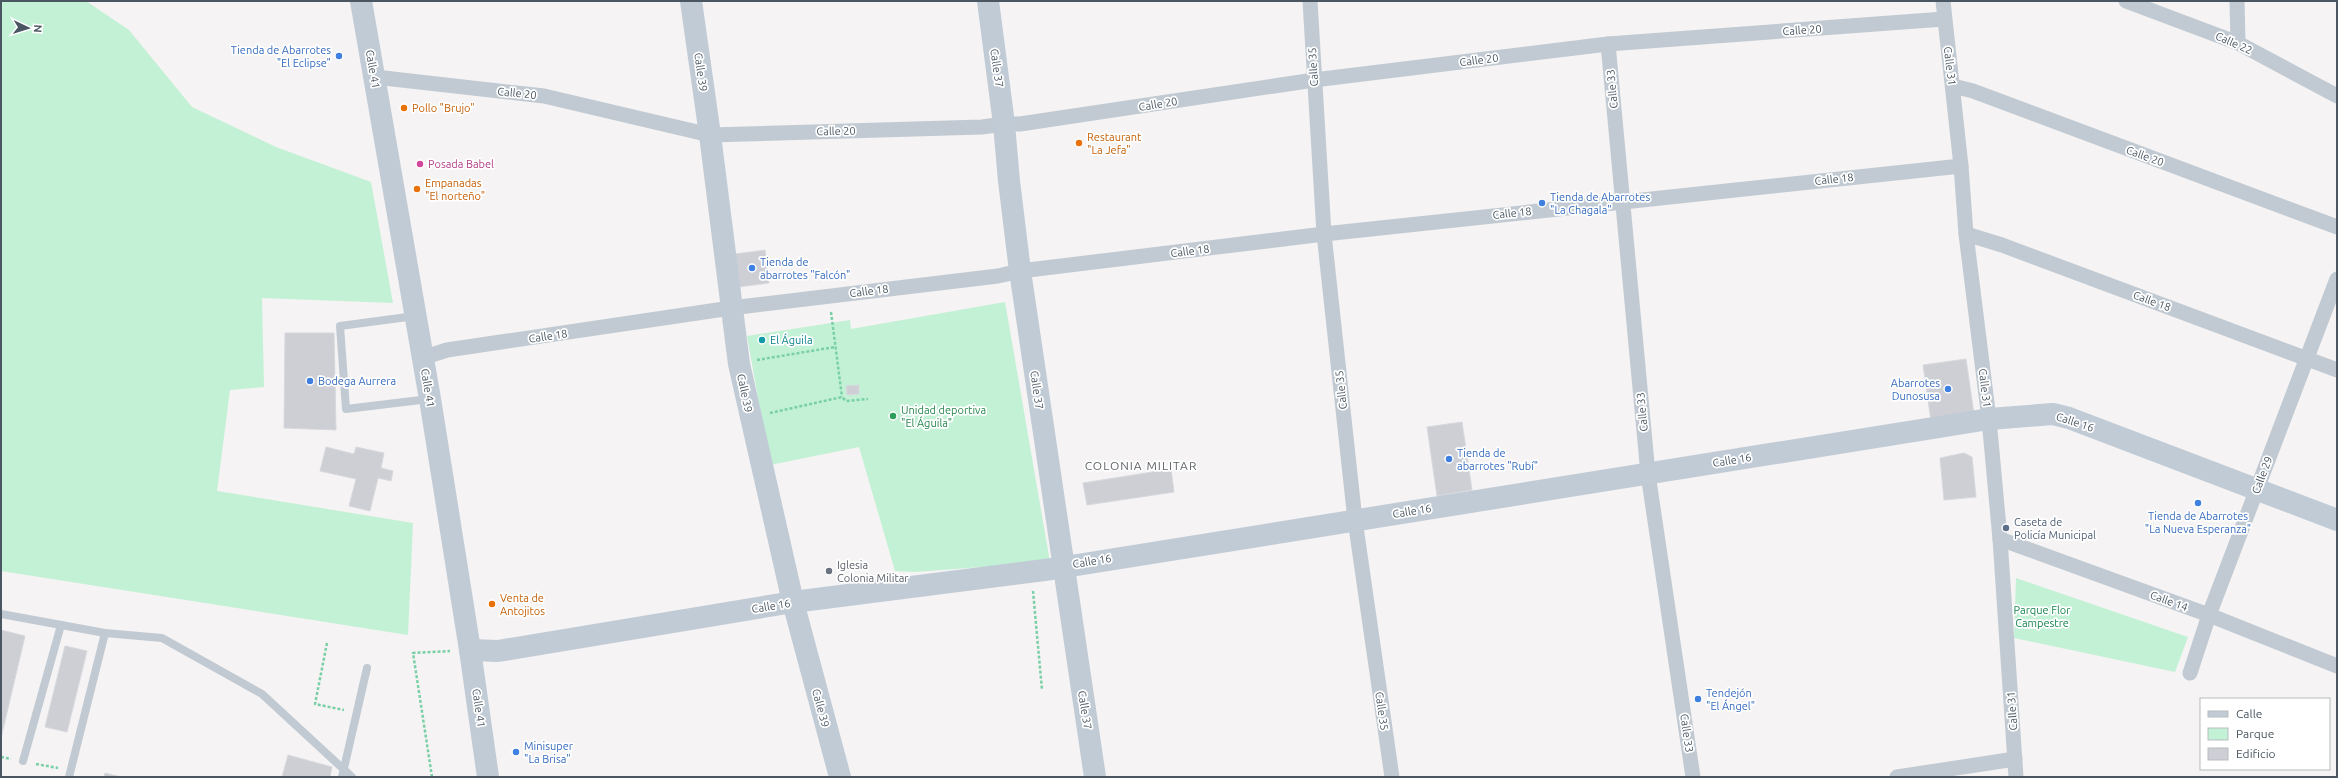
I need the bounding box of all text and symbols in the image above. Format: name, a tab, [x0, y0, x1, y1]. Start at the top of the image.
north arrow	[8, 8, 48, 48]
street label: Calle 20	[1782, 23, 1822, 37]
text: N	[32, 24, 44, 33]
street label: Calle 22	[2214, 30, 2254, 56]
place label: Tienda de Abarrotes "El Eclipse"	[231, 44, 331, 69]
street label: Calle 31	[1942, 46, 1958, 86]
street label: Calle 35	[1306, 47, 1320, 87]
street label: Calle 37	[988, 48, 1006, 88]
street label: Calle 41	[364, 49, 382, 89]
marker: Tienda de Abarrotes "El Eclipse"	[334, 51, 344, 61]
street label: Calle 39	[692, 52, 710, 92]
street label: Calle 20	[1459, 52, 1499, 68]
street label: Calle 33	[1604, 69, 1620, 109]
street label: Calle 20	[497, 85, 537, 101]
street label: Calle 20	[1138, 95, 1178, 113]
place label: Pollo "Brujo"	[412, 102, 475, 114]
marker: Pollo "Brujo"	[399, 103, 409, 113]
street label: Calle 20	[816, 125, 856, 137]
place label: Restaurant "La Jefa"	[1087, 131, 1142, 156]
marker: Restaurant "La Jefa"	[1074, 138, 1084, 148]
street label: Calle 20	[2125, 144, 2165, 168]
place label: Posada Babel	[428, 158, 494, 170]
marker: Posada Babel	[415, 159, 425, 169]
street label: Calle 18	[1814, 171, 1854, 187]
place label: Empanadas "El norteño"	[425, 177, 485, 202]
marker: Empanadas "El norteño"	[412, 184, 422, 194]
place label: Tienda de Abarrotes "La Chagala"	[1550, 191, 1650, 216]
marker: Tienda de Abarrotes "La Chagala"	[1537, 198, 1547, 208]
street label: Calle 18	[1492, 205, 1532, 221]
street label: Calle 18	[1170, 243, 1210, 259]
place label: Tienda de abarrotes "Falcón"	[760, 256, 850, 281]
marker: Tienda de abarrotes "Falcón"	[747, 263, 757, 273]
street label: Calle 18	[849, 283, 889, 299]
street label: Calle 18	[2132, 289, 2172, 313]
street label: Calle 18	[528, 327, 568, 345]
place label: El Águila	[770, 333, 813, 346]
marker: El Águila	[757, 335, 767, 345]
street label: Calle 41	[419, 368, 437, 408]
street label: Calle 31	[1977, 368, 1993, 408]
street label: Calle 37	[1028, 370, 1046, 410]
street label: Calle 35	[1333, 370, 1349, 410]
street label: Calle 39	[735, 373, 755, 413]
place label: Bodega Aurrera	[318, 375, 396, 387]
marker: Bodega Aurrera	[305, 376, 315, 386]
place label: Abarrotes Dunosusa	[1891, 377, 1940, 402]
marker: Abarrotes Dunosusa	[1943, 384, 1953, 394]
street label: Calle 33	[1634, 392, 1650, 432]
place label: Unidad deportiva "El Águila"	[901, 404, 986, 429]
street label: Calle 16	[2055, 410, 2095, 434]
marker: Unidad deportiva "El Águila"	[888, 411, 898, 421]
place label: Tienda de abarrotes "Rubí"	[1457, 447, 1538, 472]
street label: Calle 16	[1712, 451, 1752, 469]
marker: Tienda de abarrotes "Rubí"	[1444, 454, 1454, 464]
street label: Calle 29	[2249, 455, 2275, 495]
district label: COLONIA MILITAR	[1085, 459, 1197, 472]
marker: Tienda de Abarrotes "La Nueva Esperanza"	[2193, 498, 2203, 508]
street label: Calle 16	[1392, 502, 1432, 520]
place label: Tienda de Abarrotes "La Nueva Esperanza"	[2145, 510, 2251, 535]
place label: Caseta de Policía Municipal	[2014, 516, 2096, 541]
marker: Caseta de Policía Municipal	[2001, 523, 2011, 533]
street label: Calle 16	[1072, 552, 1112, 570]
place label: Iglesia Colonia Militar	[837, 559, 909, 584]
marker: Iglesia Colonia Militar	[824, 566, 834, 576]
street label: Calle 14	[2149, 589, 2189, 613]
place label: Venta de Antojitos	[500, 592, 545, 617]
street label: Calle 16	[751, 597, 791, 615]
marker: Venta de Antojitos	[487, 599, 497, 609]
park label: Parque Flor Campestre	[2014, 604, 2071, 629]
place label: Tendejón "El Ángel"	[1706, 687, 1755, 712]
street label: Calle 41	[470, 688, 488, 728]
street label: Calle 39	[810, 688, 832, 728]
street label: Calle 37	[1076, 690, 1094, 730]
street label: Calle 35	[1373, 691, 1391, 731]
street label: Calle 31	[2005, 691, 2019, 731]
marker: Tendejón "El Ángel"	[1693, 694, 1703, 704]
legend	[2200, 698, 2330, 770]
text: Calle	[2236, 707, 2262, 720]
street label: Calle 33	[1678, 713, 1696, 753]
text: Parque	[2236, 727, 2274, 740]
place label: Minisuper "La Brisa"	[524, 740, 574, 765]
marker: Minisuper "La Brisa"	[511, 747, 521, 757]
text: Edificio	[2236, 747, 2276, 760]

